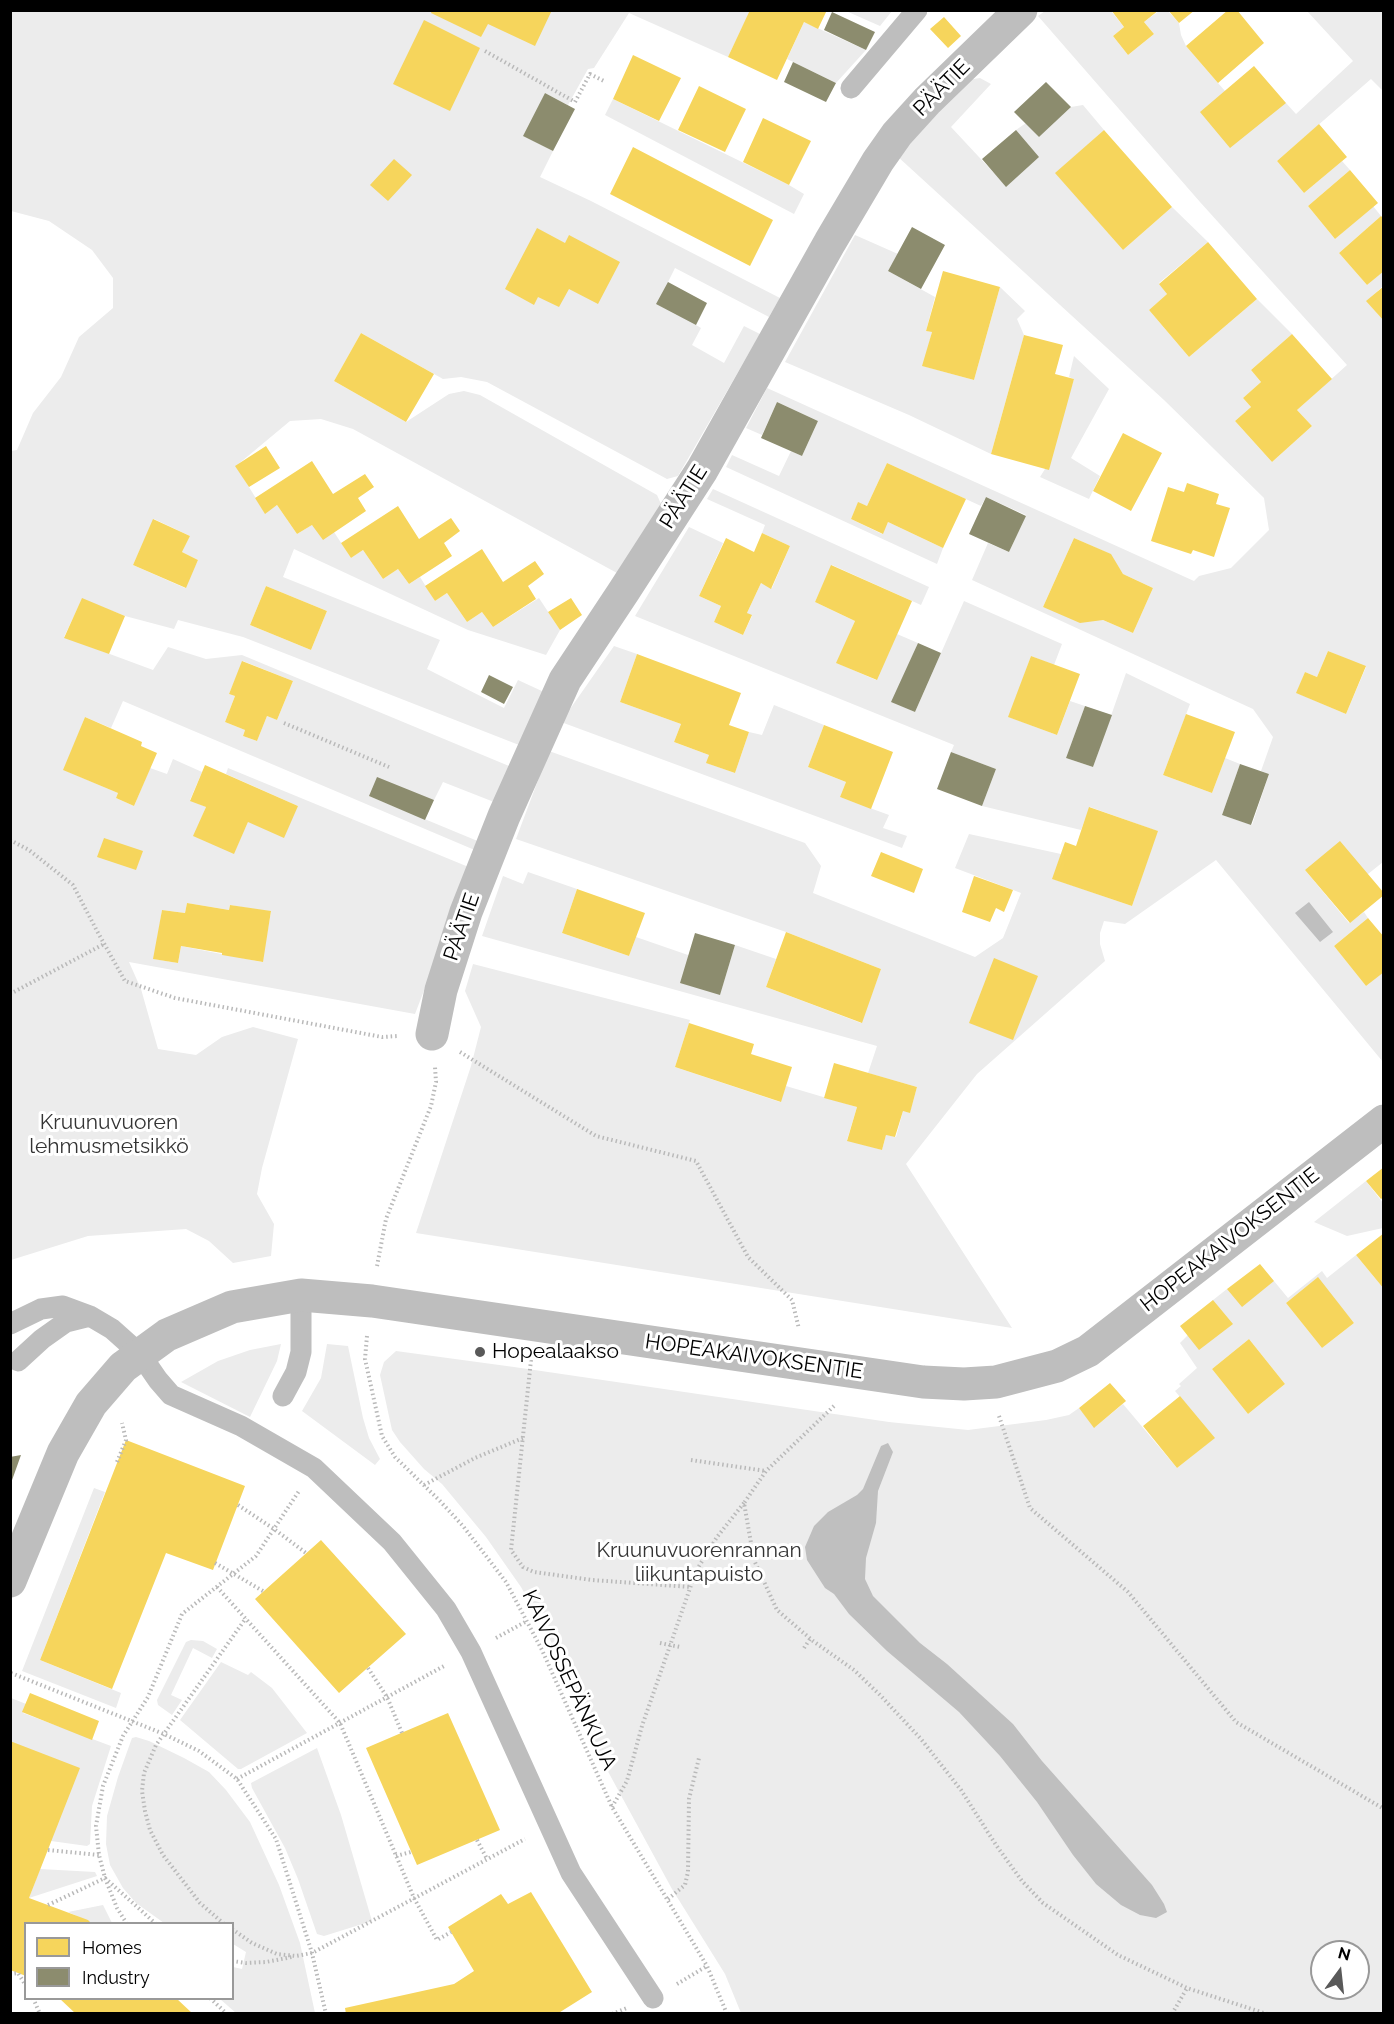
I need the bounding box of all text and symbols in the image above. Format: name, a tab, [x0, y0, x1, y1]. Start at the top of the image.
street label: PÄÄTIE	[908, 54, 976, 122]
street label: PÄÄTIE	[655, 461, 713, 533]
street label: PÄÄTIE	[439, 890, 485, 964]
park label: Kruunuvuoren lehmusmetsikkö	[29, 1110, 189, 1160]
street label: HOPEAKAIVOKSENTIE	[1136, 1162, 1324, 1318]
street label: HOPEAKAIVOKSENTIE	[643, 1329, 865, 1385]
place label: Hopealaakso	[492, 1339, 619, 1365]
marker: Hopealaakso	[473, 1345, 487, 1359]
park label: Kruunuvuorenrannan liikuntapuisto	[596, 1538, 802, 1588]
street label: KAIVOSSEPÄNKUJA	[516, 1586, 622, 1774]
legend	[24, 1922, 234, 2000]
text: Homes	[82, 1937, 142, 1958]
north arrow	[1310, 1940, 1370, 2000]
text: N	[1336, 1943, 1353, 1965]
text: Industry	[82, 1967, 150, 1988]

